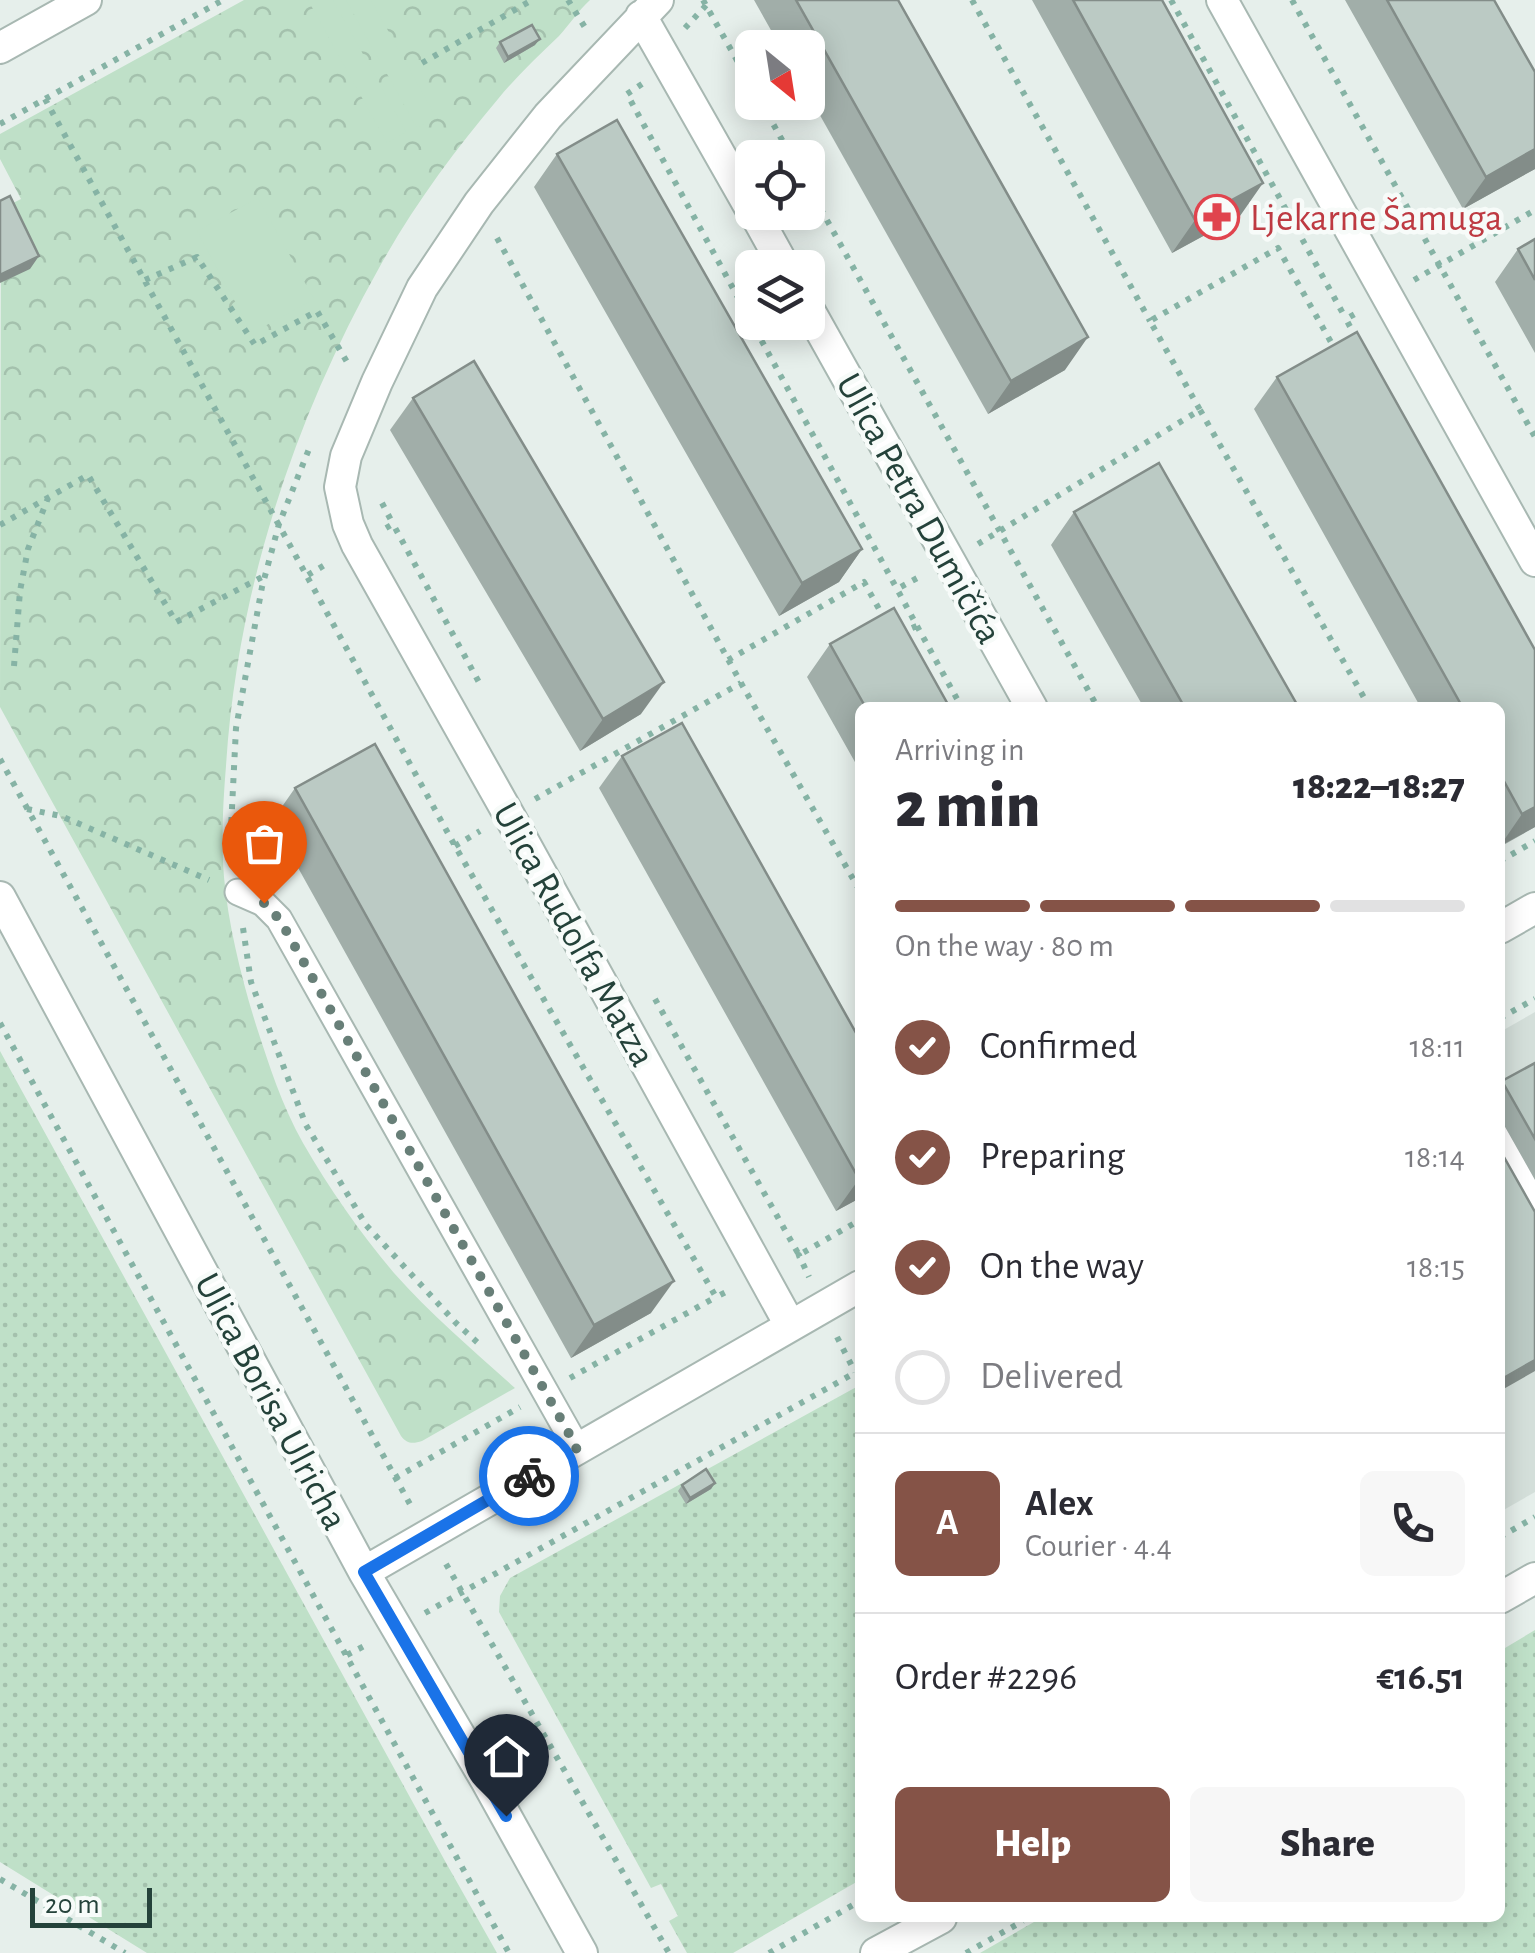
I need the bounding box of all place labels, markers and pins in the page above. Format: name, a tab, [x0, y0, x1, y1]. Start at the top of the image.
pharmacy icon: Ljekarne Šamuga	[1194, 194, 1240, 240]
place label: Ljekarne Šamuga	[1250, 197, 1503, 238]
pin	[222, 801, 307, 904]
pin	[464, 1714, 549, 1817]

